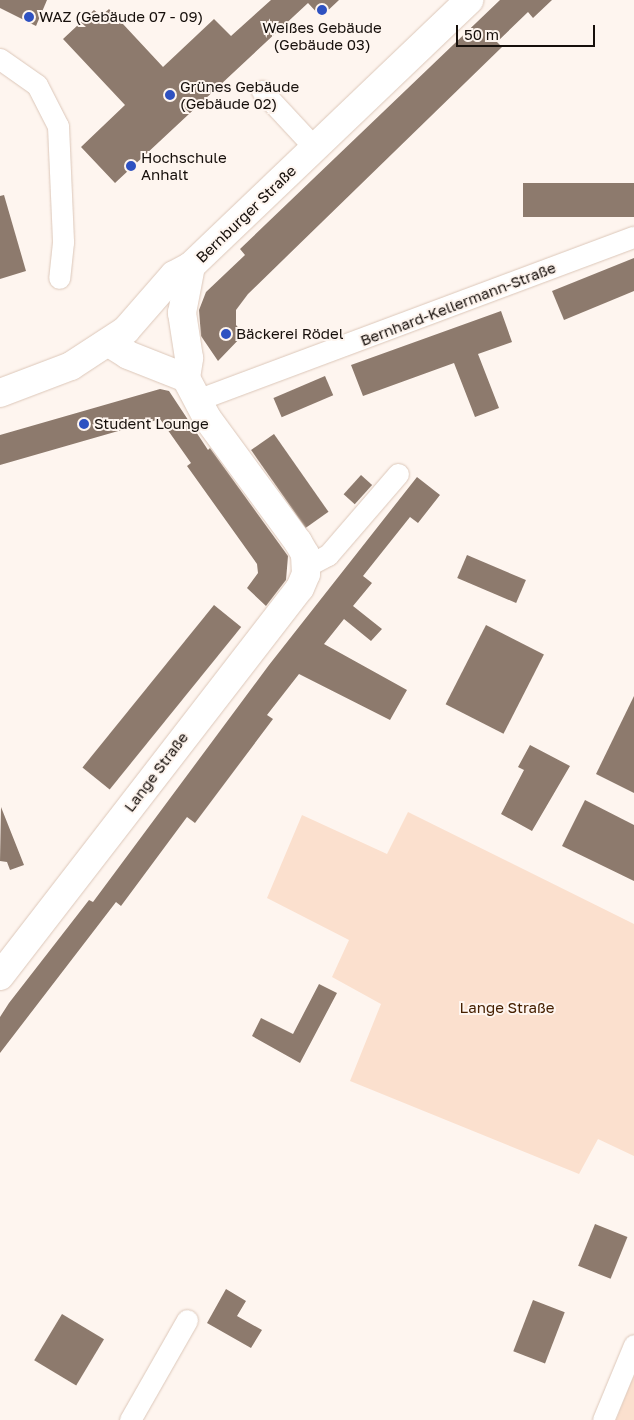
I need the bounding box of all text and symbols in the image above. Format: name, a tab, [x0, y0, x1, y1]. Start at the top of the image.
marker: Weißes Gebäude (Gebäude 03)	[316, 4, 328, 16]
place label: WAZ (Gebäude 07 - 09)	[39, 8, 203, 26]
marker: WAZ (Gebäude 07 - 09)	[23, 11, 35, 23]
scale bar	[459, 15, 598, 47]
place label: Weißes Gebäude (Gebäude 03)	[262, 18, 382, 53]
text: 50 m	[464, 25, 499, 43]
place label: Grünes Gebäude (Gebäude 02)	[180, 77, 299, 112]
marker: Grünes Gebäude (Gebäude 02)	[164, 89, 176, 101]
place label: Hochschule Anhalt	[141, 148, 227, 183]
marker: Hochschule Anhalt	[125, 160, 137, 172]
street label: Bernburger Straße	[192, 162, 300, 266]
street label: Bernhard-Kellermann-Straße	[358, 258, 558, 350]
place label: Bäckerei Rödel	[236, 325, 344, 343]
marker: Bäckerei Rödel	[220, 328, 232, 340]
place label: Student Lounge	[94, 415, 209, 433]
marker: Student Lounge	[78, 418, 90, 430]
street label: Lange Straße	[120, 729, 192, 815]
park label: Lange Straße	[460, 999, 554, 1017]

